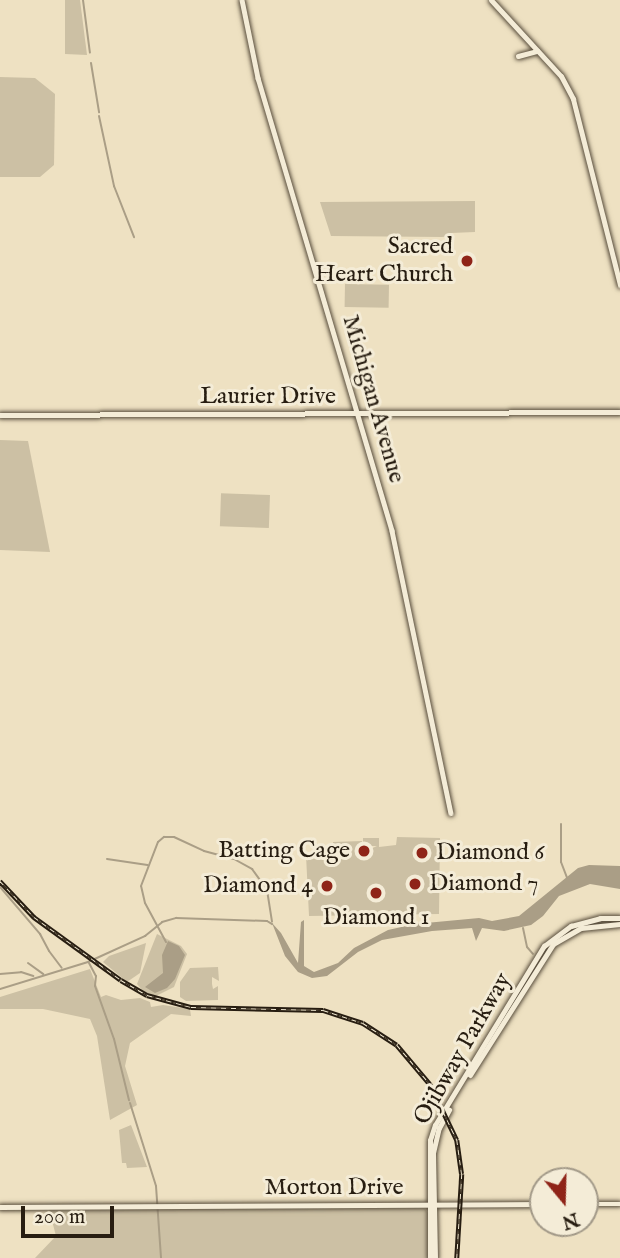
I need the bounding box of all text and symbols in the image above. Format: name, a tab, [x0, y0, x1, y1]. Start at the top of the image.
place label: Sacred Heart Church	[315, 233, 453, 289]
marker: Sacred Heart Church	[459, 253, 475, 269]
street label: Michigan Avenue	[335, 312, 411, 486]
street label: Laurier Drive	[200, 383, 336, 411]
place label: Batting Cage	[218, 837, 350, 865]
place label: Diamond 6	[436, 839, 544, 867]
marker: Batting Cage	[356, 843, 372, 859]
marker: Diamond 6	[414, 845, 430, 861]
place label: Diamond 7	[429, 870, 538, 898]
place label: Diamond 4	[203, 872, 313, 900]
marker: Diamond 7	[407, 876, 423, 892]
marker: Diamond 4	[319, 878, 335, 894]
marker: Diamond 1	[368, 885, 384, 901]
place label: Diamond 1	[322, 904, 430, 932]
street label: Ojibway Parkway	[408, 968, 518, 1130]
north arrow	[529, 1167, 599, 1237]
street label: Morton Drive	[265, 1174, 403, 1202]
scale bar	[24, 1192, 117, 1236]
text: 200 m	[34, 1204, 85, 1231]
text: N	[559, 1206, 582, 1234]

